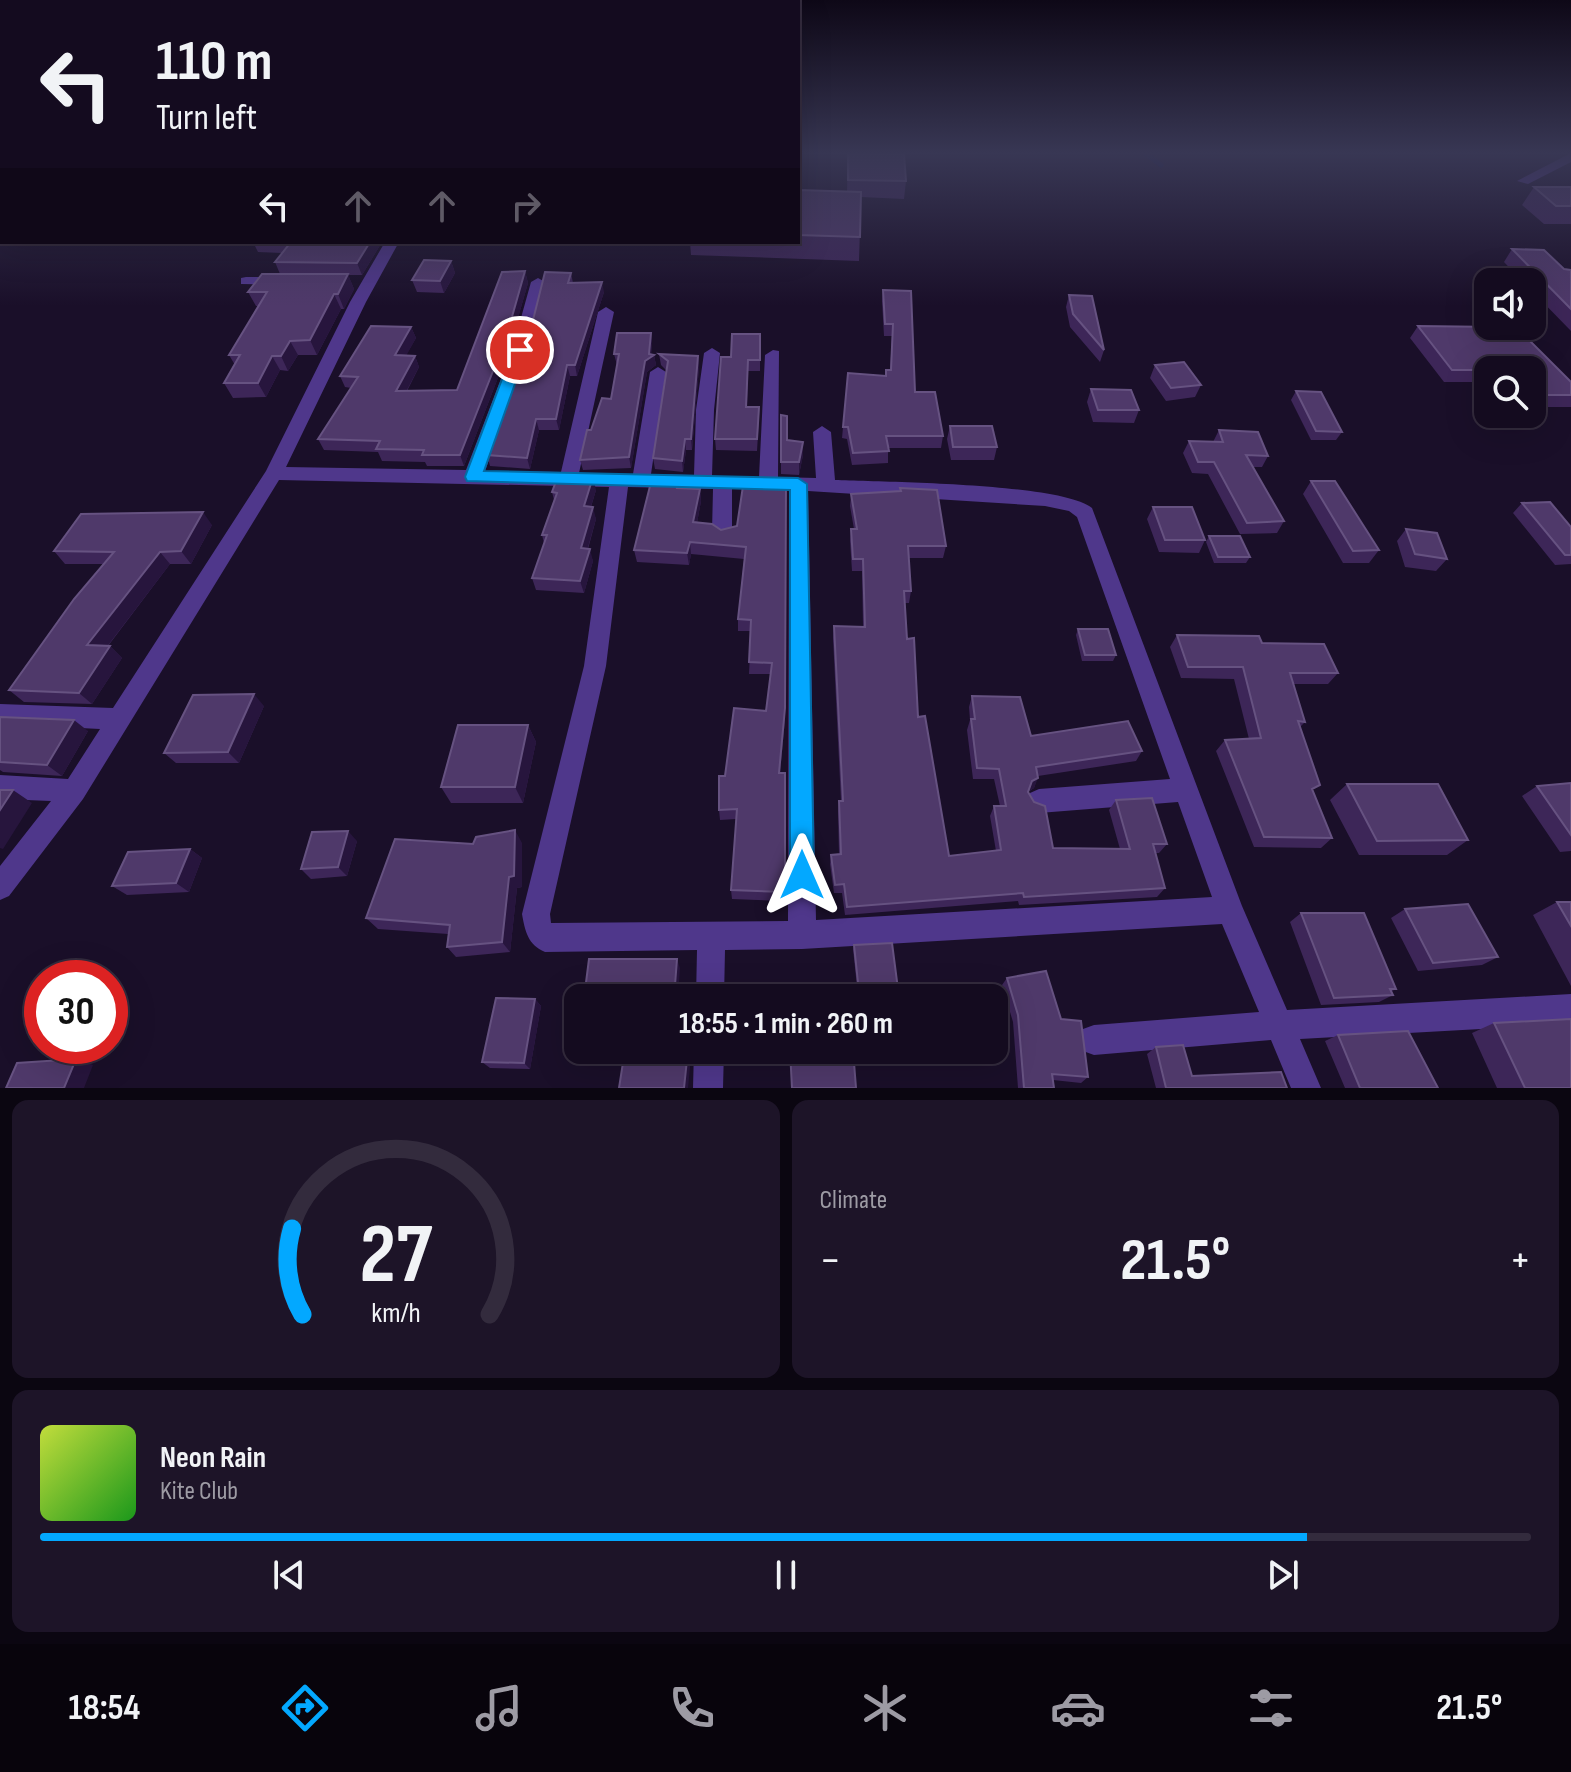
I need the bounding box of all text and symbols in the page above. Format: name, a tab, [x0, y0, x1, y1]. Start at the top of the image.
text: 110 m	[156, 29, 272, 96]
icon: left	[24, 32, 128, 136]
text: Turn left	[156, 97, 257, 140]
icon: left	[252, 184, 296, 228]
icon: ahead	[336, 184, 380, 228]
icon: ahead	[420, 184, 464, 228]
icon: right	[504, 184, 548, 228]
map controls	[1474, 268, 1546, 428]
button: sound	[1474, 268, 1546, 340]
pin	[486, 316, 554, 384]
icon: arrive	[498, 328, 542, 372]
button: search	[1474, 356, 1546, 428]
position arrow	[760, 833, 844, 917]
speed limit sign: 30	[24, 960, 128, 1064]
text: 18:55 · 1 min · 260 m	[679, 1006, 893, 1042]
text: Climate	[820, 1185, 887, 1216]
text: 27	[359, 1206, 433, 1306]
text: 21.5°	[1120, 1225, 1230, 1297]
text: −	[820, 1234, 841, 1287]
text: +	[1509, 1234, 1531, 1287]
text: km/h	[371, 1296, 420, 1331]
text: Neon Rain	[160, 1440, 266, 1476]
text: Kite Club	[160, 1476, 238, 1507]
icon: previous	[267, 1553, 311, 1597]
icon: pause	[764, 1553, 808, 1597]
icon: next	[1261, 1553, 1305, 1597]
icon: directions	[277, 1680, 333, 1736]
icon: music	[471, 1680, 527, 1736]
icon: phone	[664, 1680, 720, 1736]
icon: climate	[857, 1680, 913, 1736]
icon: car	[1050, 1680, 1106, 1736]
icon: filters	[1243, 1680, 1299, 1736]
text: 18:54	[69, 1687, 140, 1730]
text: 21.5°	[1436, 1687, 1502, 1730]

